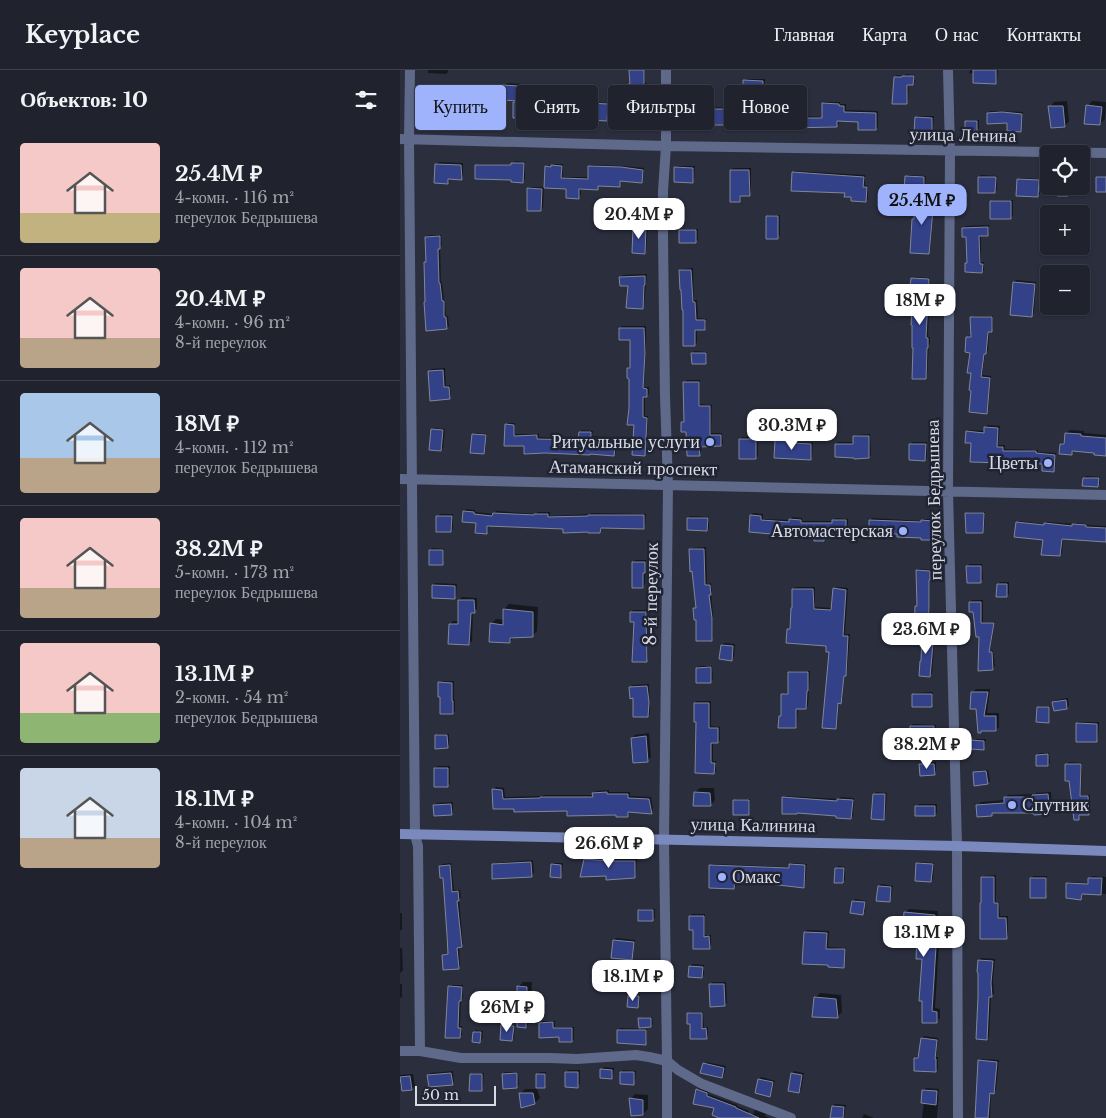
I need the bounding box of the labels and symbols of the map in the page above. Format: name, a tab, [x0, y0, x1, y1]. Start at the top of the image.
street label: улица Ленина	[910, 123, 1016, 147]
pin: 25.4M ₽	[876, 184, 968, 226]
pin: 20.4M ₽	[593, 198, 685, 240]
pin: 18M ₽	[885, 284, 955, 326]
pin: 30.3M ₽	[746, 408, 838, 451]
street label: переулок Бедрышева	[922, 419, 946, 581]
place label: Ритуальные услуги	[552, 431, 700, 453]
marker: Ритуальные услуги	[704, 436, 716, 448]
place label: Цветы	[989, 452, 1038, 474]
street label: Атаманский проспект	[549, 456, 717, 480]
marker: Цветы	[1042, 457, 1054, 469]
place label: Автомастерская	[771, 520, 893, 542]
marker: Автомастерская	[897, 525, 909, 537]
street label: 8-й переулок	[639, 542, 663, 646]
pin: 23.6M ₽	[880, 612, 972, 655]
pin: 38.2M ₽	[881, 728, 973, 770]
place label: Спутник	[1022, 794, 1089, 816]
marker: Спутник	[1006, 799, 1018, 811]
street label: улица Калинина	[690, 813, 816, 837]
pin: 26.6M ₽	[563, 826, 655, 869]
place label: Омакс	[732, 866, 781, 888]
marker: Омакс	[716, 871, 728, 883]
pin: 13.1M ₽	[878, 916, 970, 958]
pin: 18.1M ₽	[587, 960, 679, 1002]
pin: 26M ₽	[472, 990, 542, 1033]
scale bar	[415, 1083, 496, 1106]

